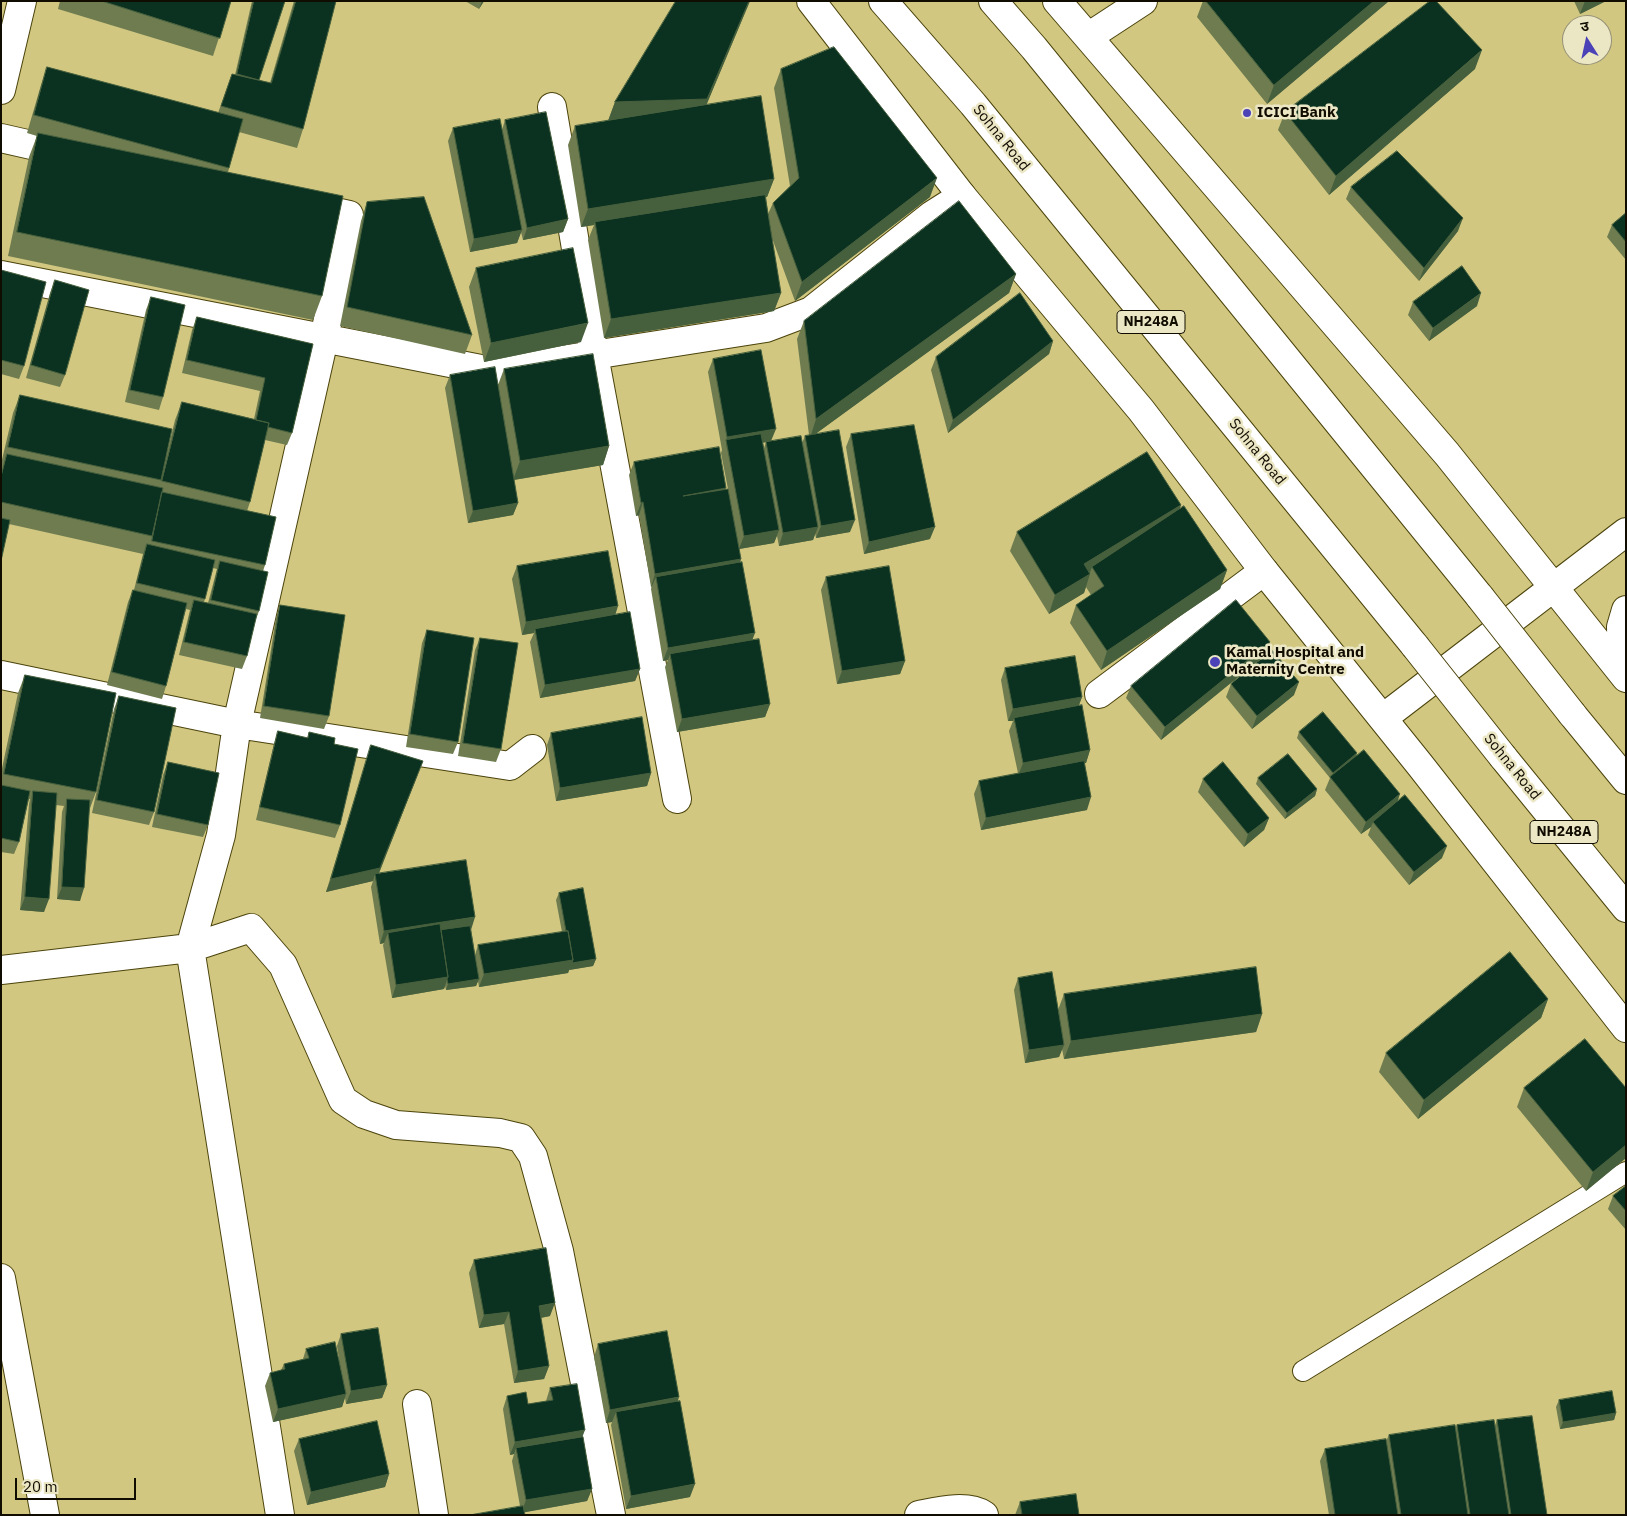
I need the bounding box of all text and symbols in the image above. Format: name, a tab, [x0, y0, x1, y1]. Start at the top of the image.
north arrow	[1562, 15, 1612, 65]
text: उ	[1579, 17, 1590, 36]
street label: Sohna Road	[969, 101, 1033, 175]
place label: ICICI Bank	[1257, 104, 1336, 122]
marker: ICICI Bank	[1241, 107, 1253, 119]
road number: NH248A	[1117, 311, 1185, 334]
street label: Sohna Road	[1225, 415, 1289, 489]
place label: Kamal Hospital and Maternity Centre	[1226, 644, 1364, 679]
marker: Kamal Hospital and Maternity Centre	[1208, 655, 1222, 669]
street label: Sohna Road	[1480, 730, 1544, 804]
road number: NH248A	[1530, 820, 1598, 844]
scale bar	[18, 1468, 139, 1500]
text: 20 m	[23, 1477, 58, 1496]

